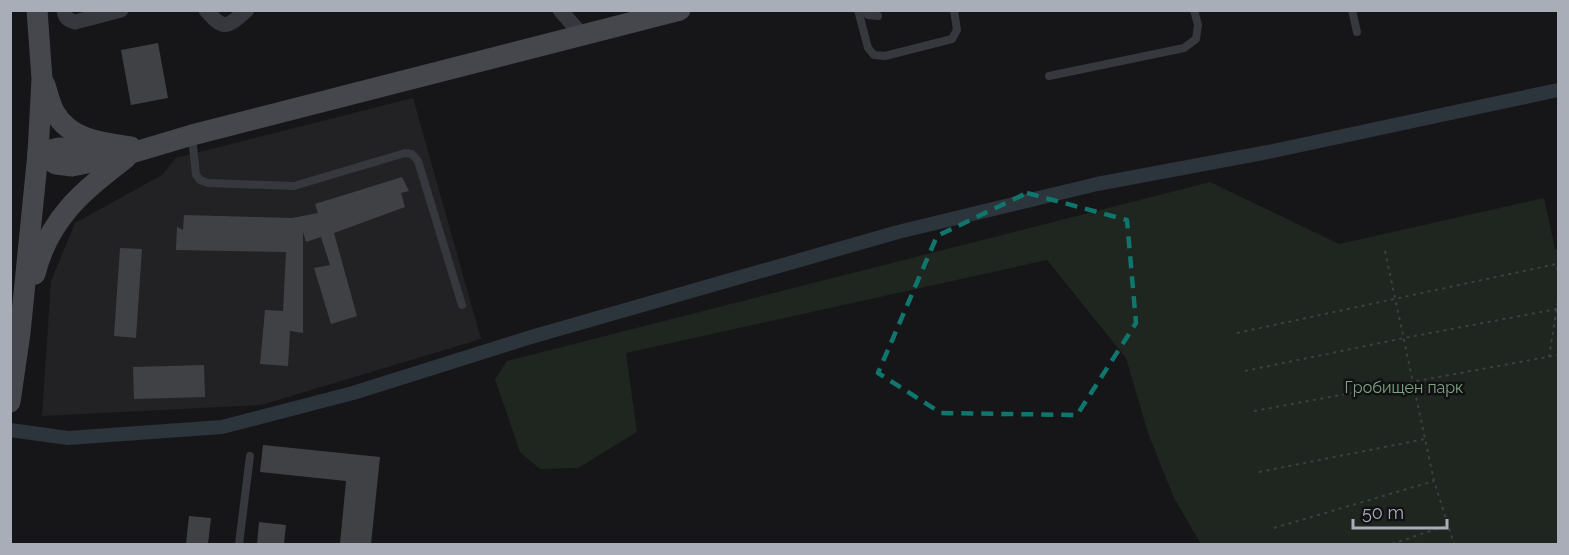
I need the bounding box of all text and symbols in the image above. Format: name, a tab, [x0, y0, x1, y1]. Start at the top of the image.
park label: Гробищен парк	[1345, 378, 1463, 397]
scale bar	[1353, 492, 1448, 530]
text: 50 m	[1362, 502, 1404, 523]

